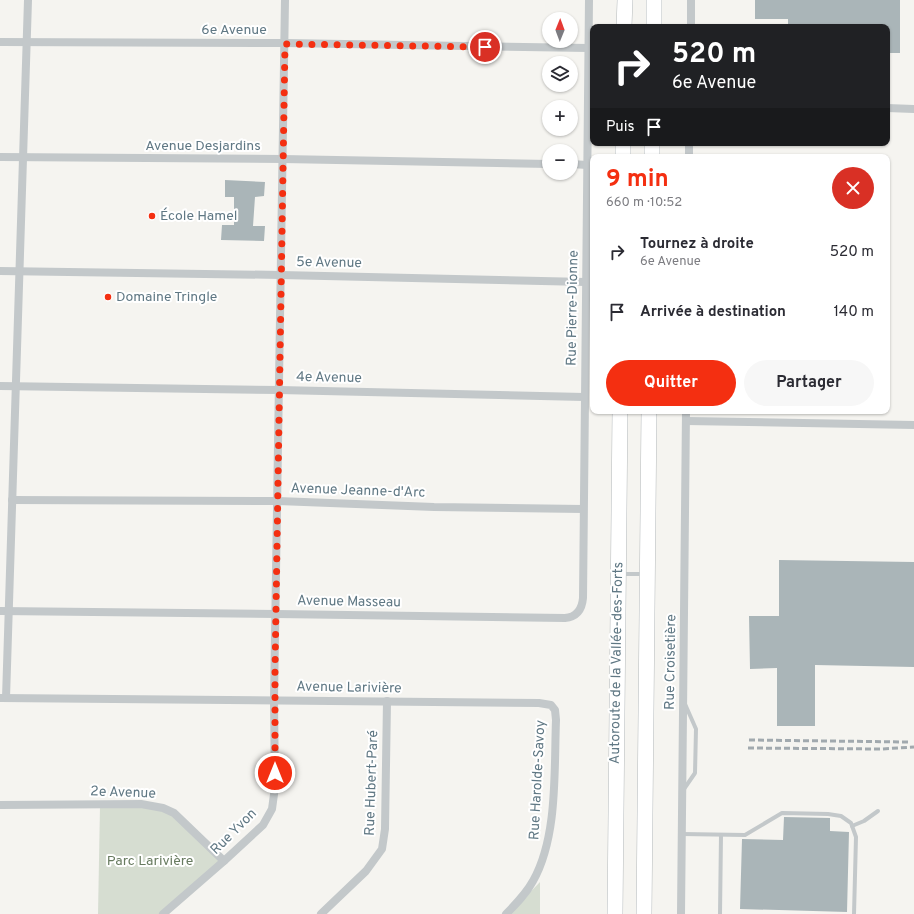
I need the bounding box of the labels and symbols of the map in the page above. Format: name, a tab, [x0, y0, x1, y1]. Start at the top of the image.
north arrow	[542, 12, 578, 48]
street label: 6e Avenue	[201, 22, 267, 39]
pin	[468, 30, 502, 64]
street label: Avenue Desjardins	[145, 138, 261, 155]
place label: École Hamel	[160, 207, 238, 225]
marker: École Hamel	[147, 211, 157, 221]
street label: Rue Pierre-Dionne	[563, 250, 583, 366]
street label: 5e Avenue	[296, 254, 362, 272]
place label: Domaine Tringle	[116, 289, 217, 306]
marker: Domaine Tringle	[103, 292, 113, 302]
street label: 4e Avenue	[296, 369, 362, 387]
street label: Avenue Jeanne-d'Arc	[290, 480, 426, 502]
street label: Autoroute de la Vallée-des-Forts	[607, 562, 627, 764]
street label: Avenue Masseau	[297, 593, 401, 611]
street label: Rue Croisetière	[662, 614, 680, 710]
street label: Avenue Larivière	[296, 679, 402, 697]
street label: Rue Harolde-Savoy	[526, 720, 550, 840]
street label: Rue Hubert-Paré	[362, 730, 382, 836]
position arrow	[254, 752, 296, 794]
street label: 2e Avenue	[90, 783, 156, 803]
street label: Rue Yvon	[207, 805, 261, 859]
park label: Parc Larivière	[107, 853, 193, 870]

